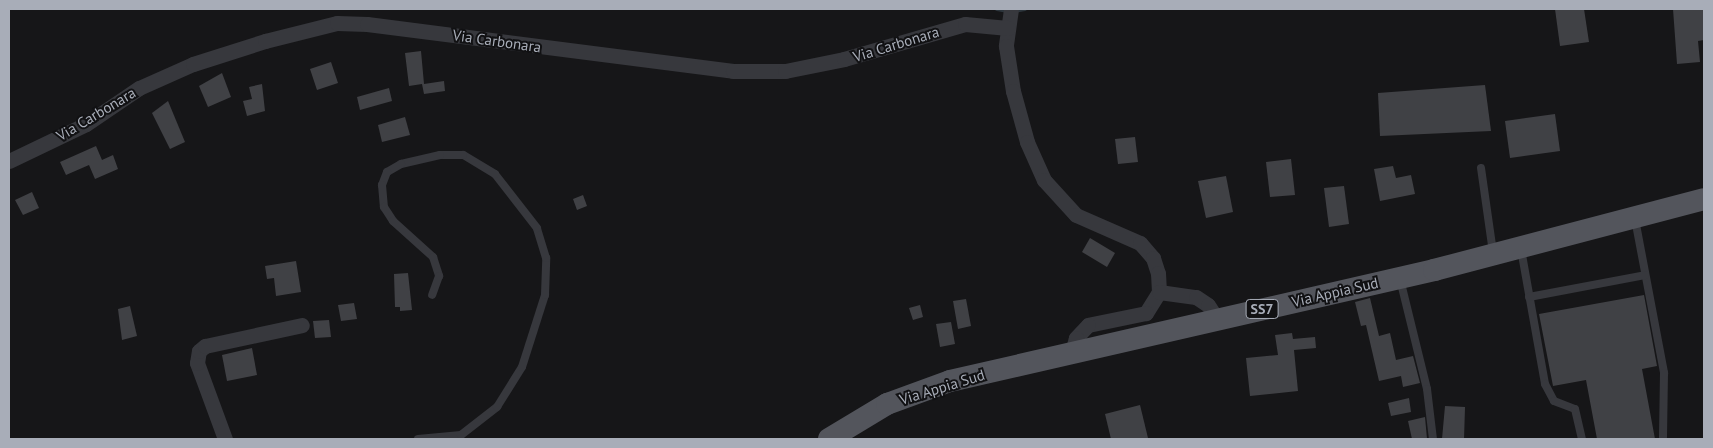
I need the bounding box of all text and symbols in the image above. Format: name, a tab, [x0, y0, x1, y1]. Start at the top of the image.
street label: Via Carbonara	[851, 22, 941, 66]
street label: Via Carbonara	[452, 26, 542, 56]
street label: Via Carbonara	[53, 83, 139, 145]
street label: Via Appia Sud	[1290, 273, 1380, 311]
road number: SS7	[1244, 298, 1280, 320]
street label: Via Appia Sud	[897, 365, 987, 409]

